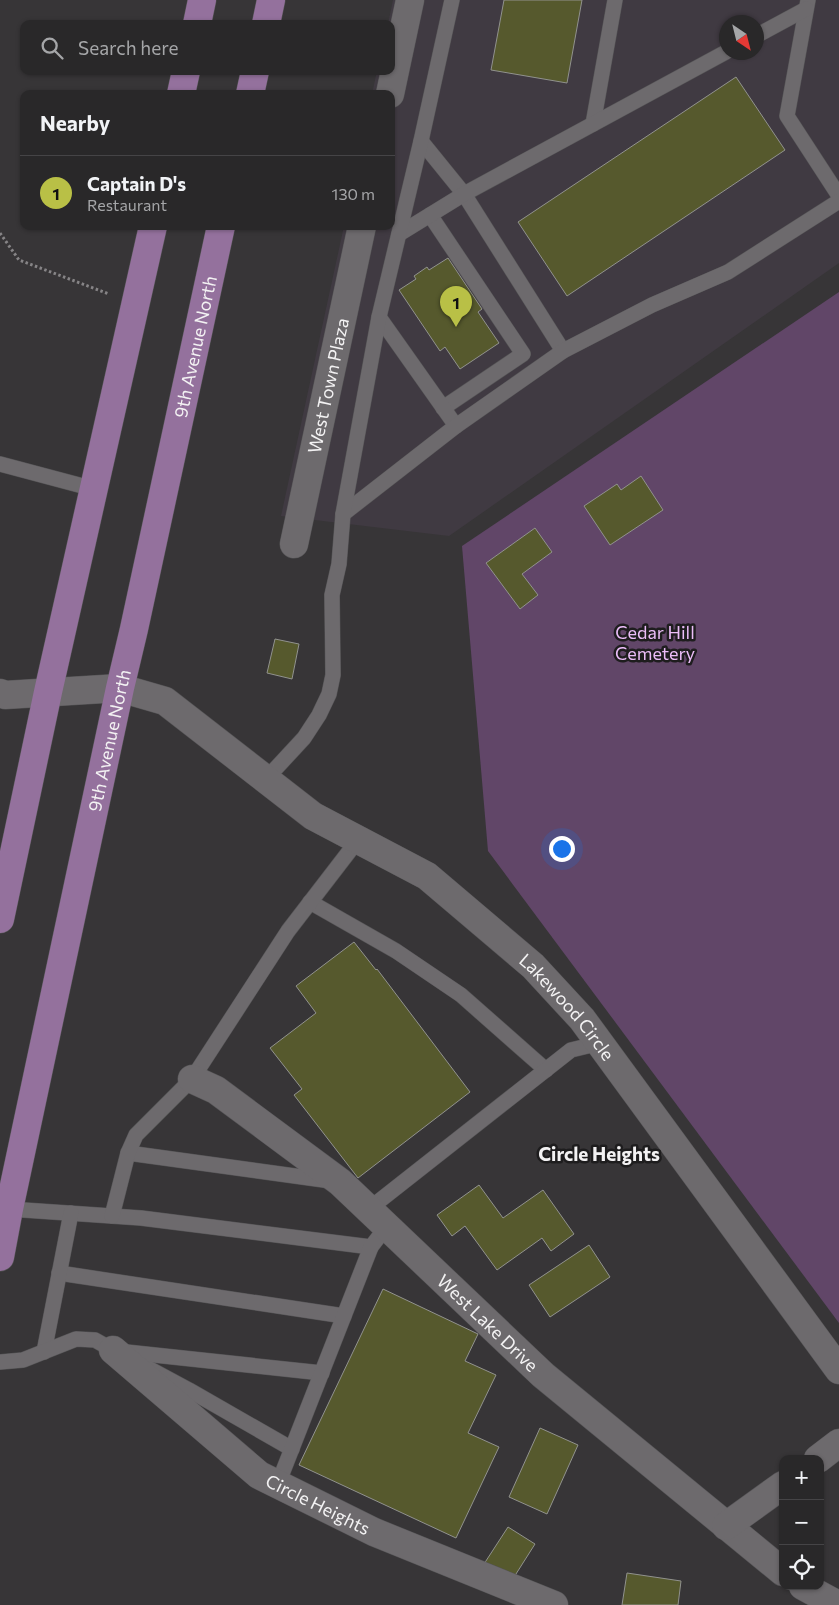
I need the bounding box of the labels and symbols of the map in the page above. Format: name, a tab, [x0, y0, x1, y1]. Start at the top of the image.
north arrow	[719, 15, 764, 60]
street label: 9th Avenue North	[169, 274, 221, 420]
pin: 1	[440, 286, 472, 327]
street label: West Town Plaza	[303, 316, 353, 455]
park label: Cedar Hill Cemetery	[615, 621, 695, 664]
street label: 9th Avenue North	[83, 667, 135, 813]
your location	[549, 836, 575, 862]
street label: Lakewood Circle	[515, 948, 619, 1065]
district label: Circle Heights	[538, 1142, 660, 1165]
street label: West Lake Drive	[433, 1270, 543, 1376]
street label: Circle Heights	[262, 1469, 374, 1539]

